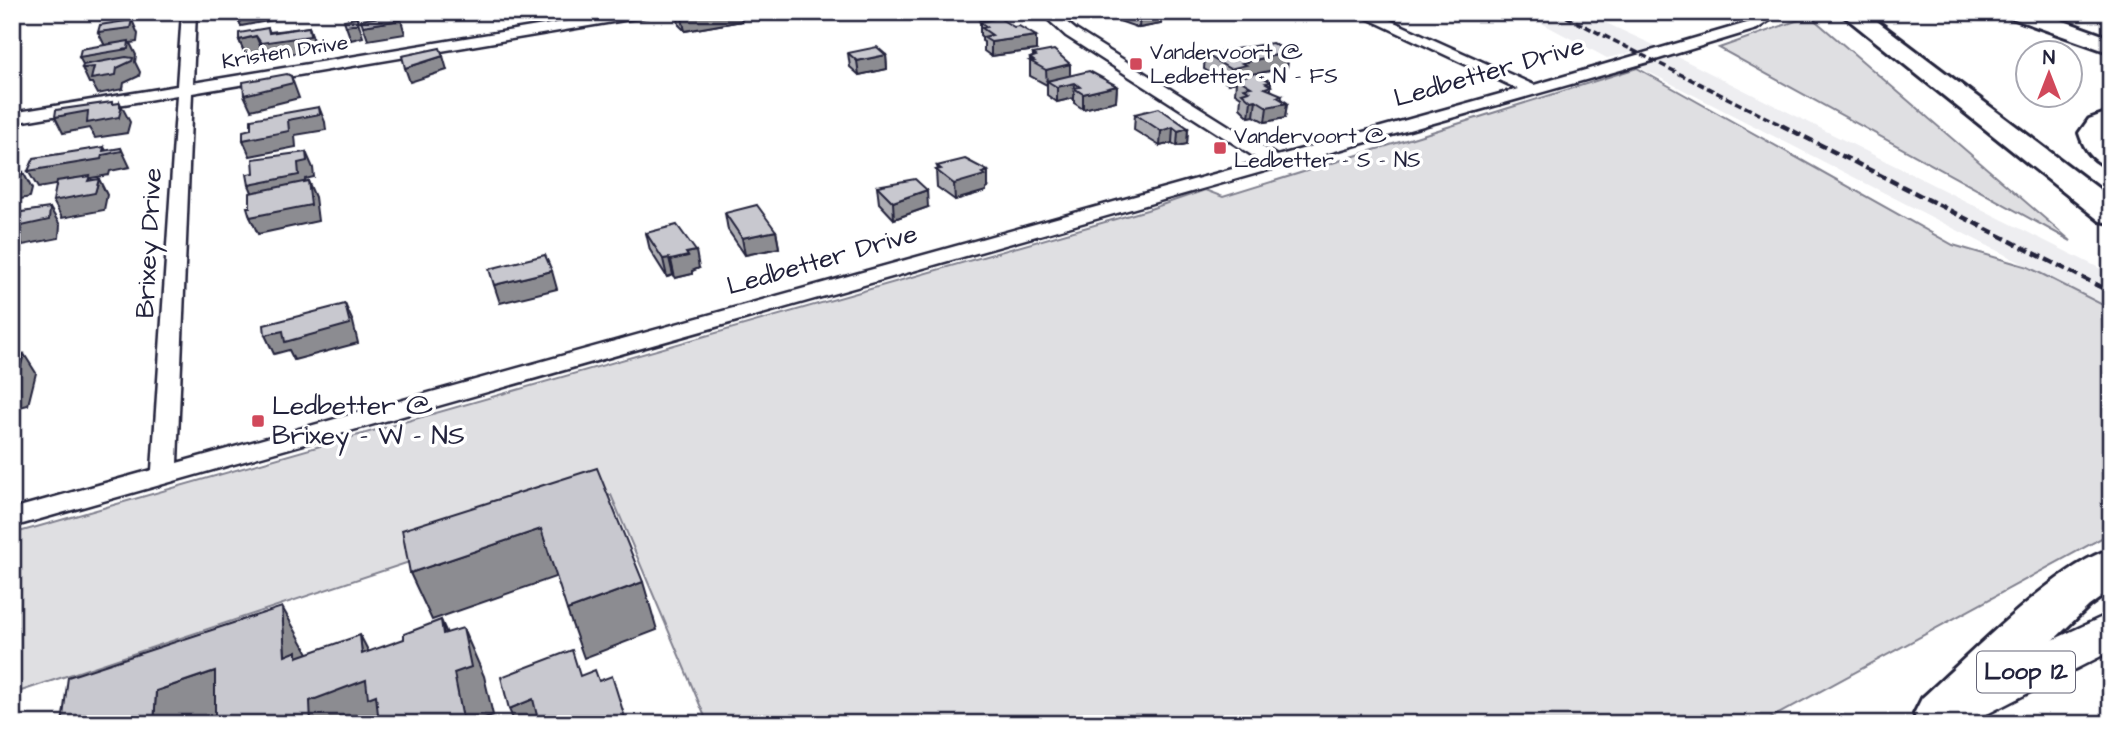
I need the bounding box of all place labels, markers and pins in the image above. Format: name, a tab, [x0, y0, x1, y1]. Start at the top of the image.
place label: Vandervoort @ Ledbetter - N - FS	[1150, 38, 1338, 91]
marker: Vandervoort @ Ledbetter - N - FS	[1128, 56, 1144, 72]
place label: Vandervoort @ Ledbetter - S - NS	[1234, 122, 1421, 175]
marker: Vandervoort @ Ledbetter - S - NS	[1212, 140, 1228, 156]
place label: Ledbetter @ Brixey - W - NS	[272, 388, 465, 456]
marker: Ledbetter @ Brixey - W - NS	[250, 413, 266, 429]

